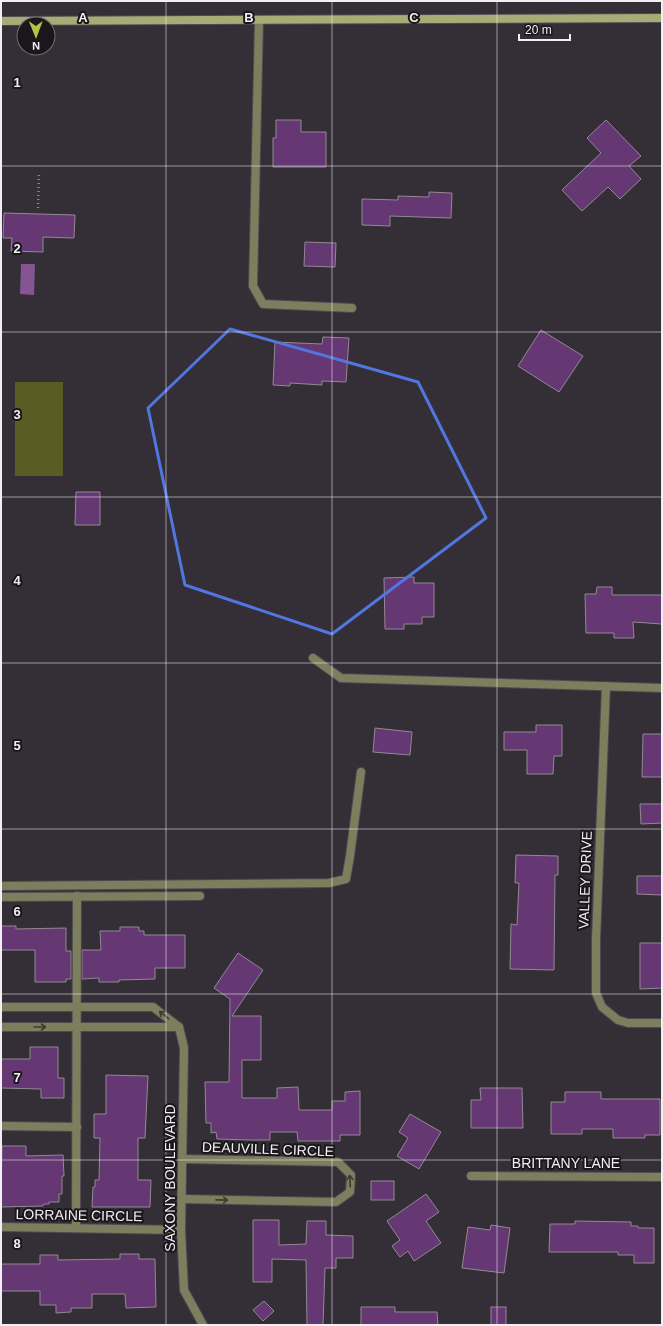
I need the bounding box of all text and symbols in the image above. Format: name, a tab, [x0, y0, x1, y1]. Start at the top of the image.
text: A	[78, 10, 88, 25]
text: B	[244, 10, 254, 25]
text: C	[409, 10, 419, 25]
north arrow	[16, 16, 56, 56]
scale bar	[519, 16, 570, 42]
text: 20 m	[525, 23, 552, 37]
text: N	[32, 40, 40, 52]
text: 1	[13, 75, 21, 90]
text: 2	[13, 241, 21, 256]
text: 3	[13, 407, 21, 422]
text: 4	[13, 573, 21, 588]
text: 5	[13, 738, 21, 753]
street label: VALLEY DRIVE	[575, 831, 595, 929]
text: 6	[13, 904, 21, 919]
one-way arrow	[158, 1011, 169, 1020]
one-way arrow	[33, 1023, 46, 1031]
text: 7	[13, 1070, 21, 1085]
street label: SAXONY BOULEVARD	[162, 1104, 178, 1252]
street label: DEAUVILLE CIRCLE	[202, 1139, 334, 1159]
street label: BRITTANY LANE	[512, 1155, 620, 1171]
one-way arrow	[347, 1174, 354, 1187]
one-way arrow	[215, 1196, 228, 1204]
street label: LORRAINE CIRCLE	[15, 1206, 143, 1224]
text: 8	[13, 1236, 21, 1251]

